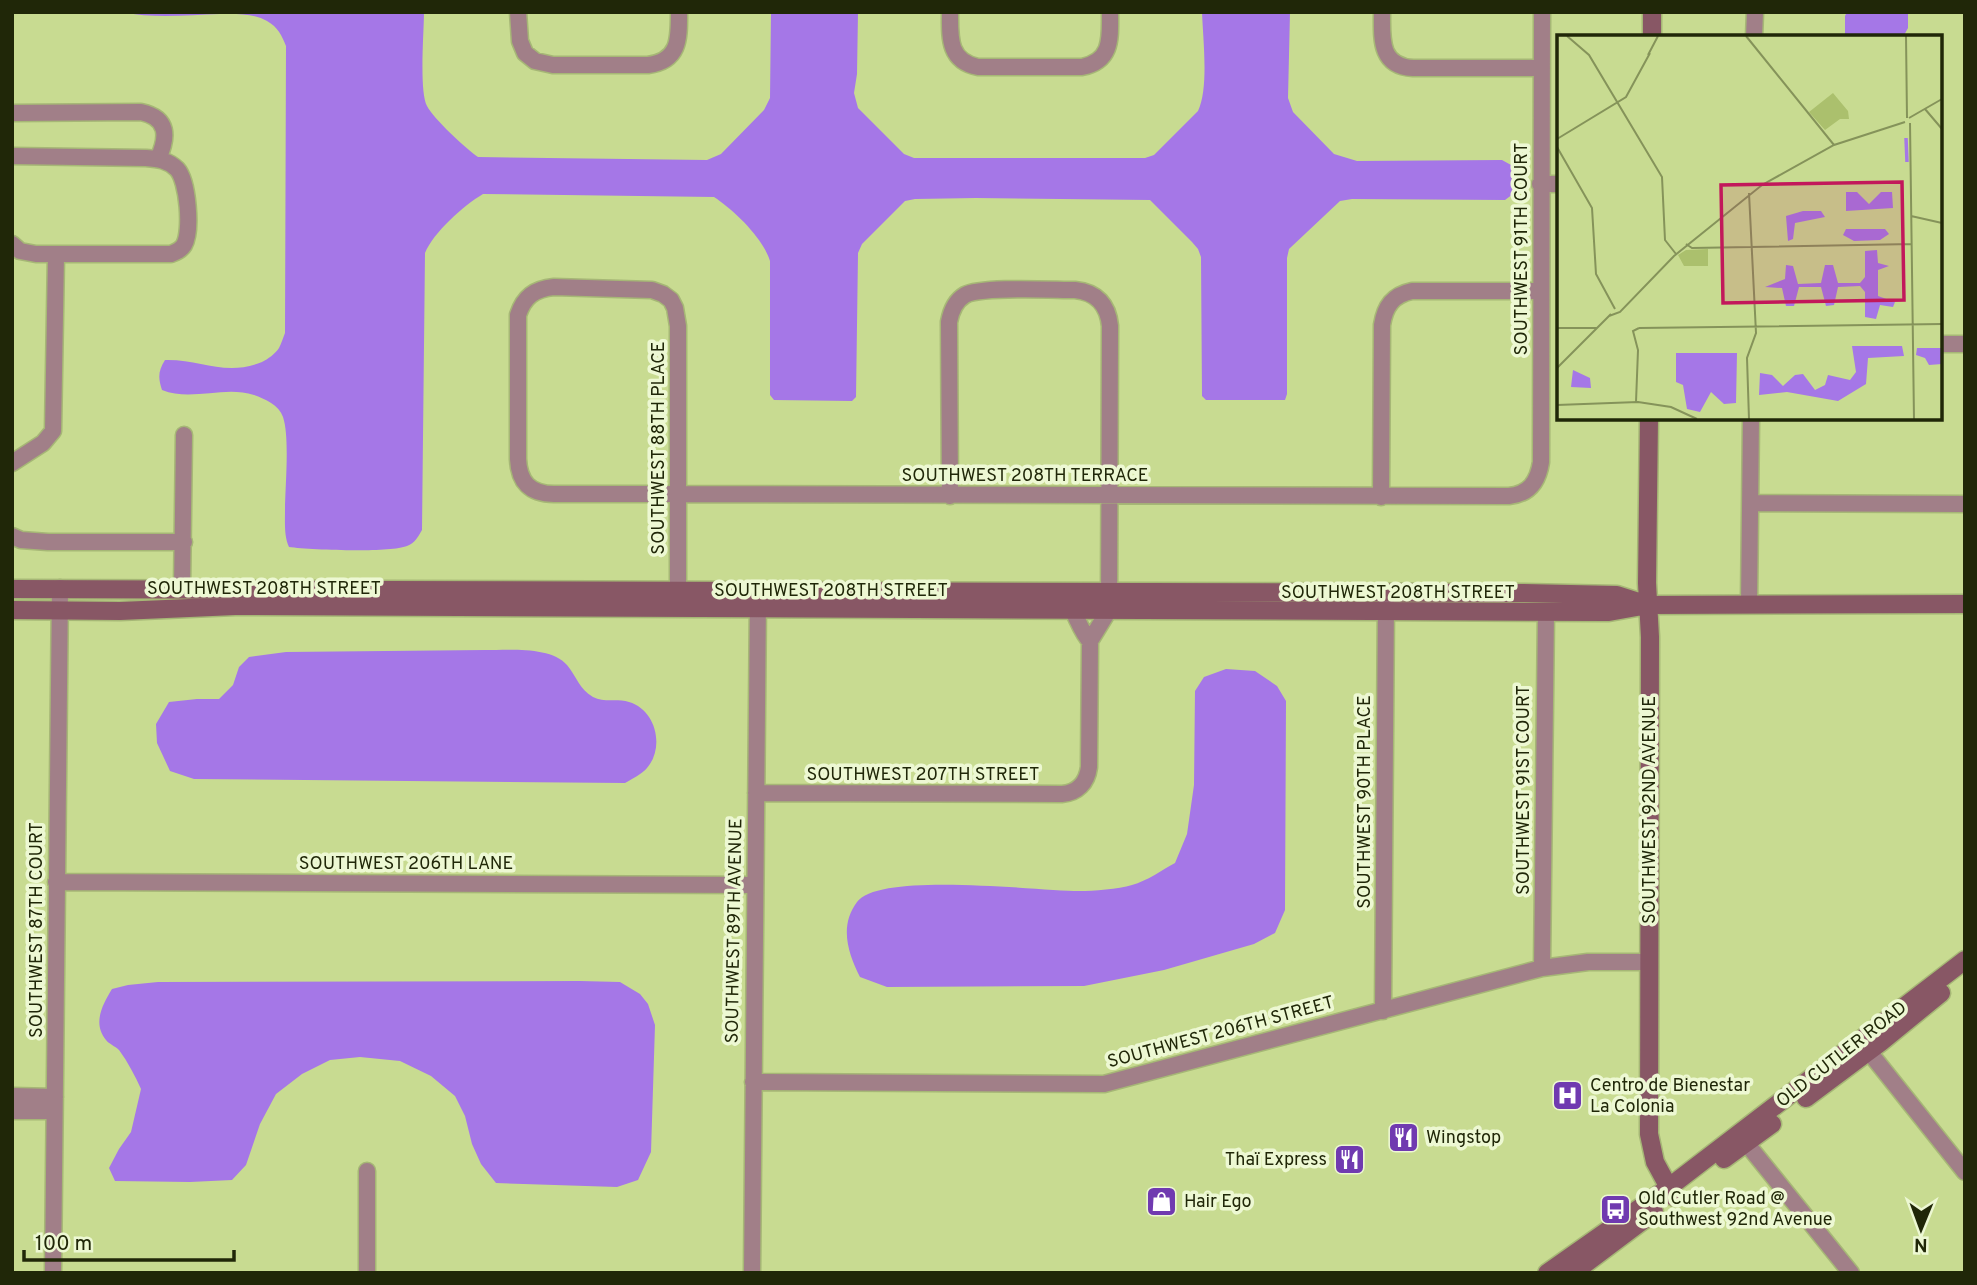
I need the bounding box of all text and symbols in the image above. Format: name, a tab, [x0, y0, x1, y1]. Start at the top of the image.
inset map	[1557, 35, 1942, 420]
street label: SOUTHWEST 91TH COURT	[1511, 143, 1534, 355]
street label: SOUTHWEST 88TH PLACE	[648, 341, 671, 555]
street label: SOUTHWEST 208TH TERRACE	[902, 465, 1148, 488]
street label: SOUTHWEST 208TH STREET	[147, 578, 381, 601]
street label: SOUTHWEST 208TH STREET	[714, 580, 948, 603]
street label: SOUTHWEST 208TH STREET	[1281, 582, 1515, 605]
street label: SOUTHWEST 91ST COURT	[1513, 685, 1536, 895]
street label: SOUTHWEST 90TH PLACE	[1354, 695, 1377, 909]
street label: SOUTHWEST 92ND AVENUE	[1639, 696, 1662, 924]
street label: SOUTHWEST 207TH STREET	[806, 764, 1040, 787]
street label: SOUTHWEST 89TH AVENUE	[722, 818, 748, 1044]
street label: SOUTHWEST 87TH COURT	[26, 822, 49, 1038]
street label: SOUTHWEST 206TH LANE	[299, 853, 513, 876]
street label: SOUTHWEST 206TH STREET	[1105, 992, 1337, 1074]
street label: OLD CUTLER ROAD	[1772, 997, 1912, 1113]
place label: Centro de Bienestar La Colonia	[1590, 1075, 1750, 1119]
hospital icon: Centro de Bienestar La Colonia	[1550, 1079, 1584, 1113]
restaurant icon: Wingstop	[1386, 1121, 1420, 1155]
place label: Wingstop	[1426, 1127, 1501, 1150]
restaurant icon: Thaï Express	[1333, 1143, 1367, 1177]
place label: Thaï Express	[1225, 1149, 1327, 1172]
shop icon: Hair Ego	[1144, 1185, 1178, 1219]
place label: Old Cutler Road @ Southwest 92nd Avenue	[1638, 1188, 1833, 1232]
place label: Hair Ego	[1184, 1191, 1252, 1214]
bus stop icon: Old Cutler Road @ Southwest 92nd Avenue	[1598, 1192, 1632, 1226]
north arrow	[1886, 1194, 1956, 1264]
scale bar	[24, 1218, 234, 1262]
text: 100 m	[35, 1231, 92, 1258]
text: N	[1914, 1232, 1928, 1256]

